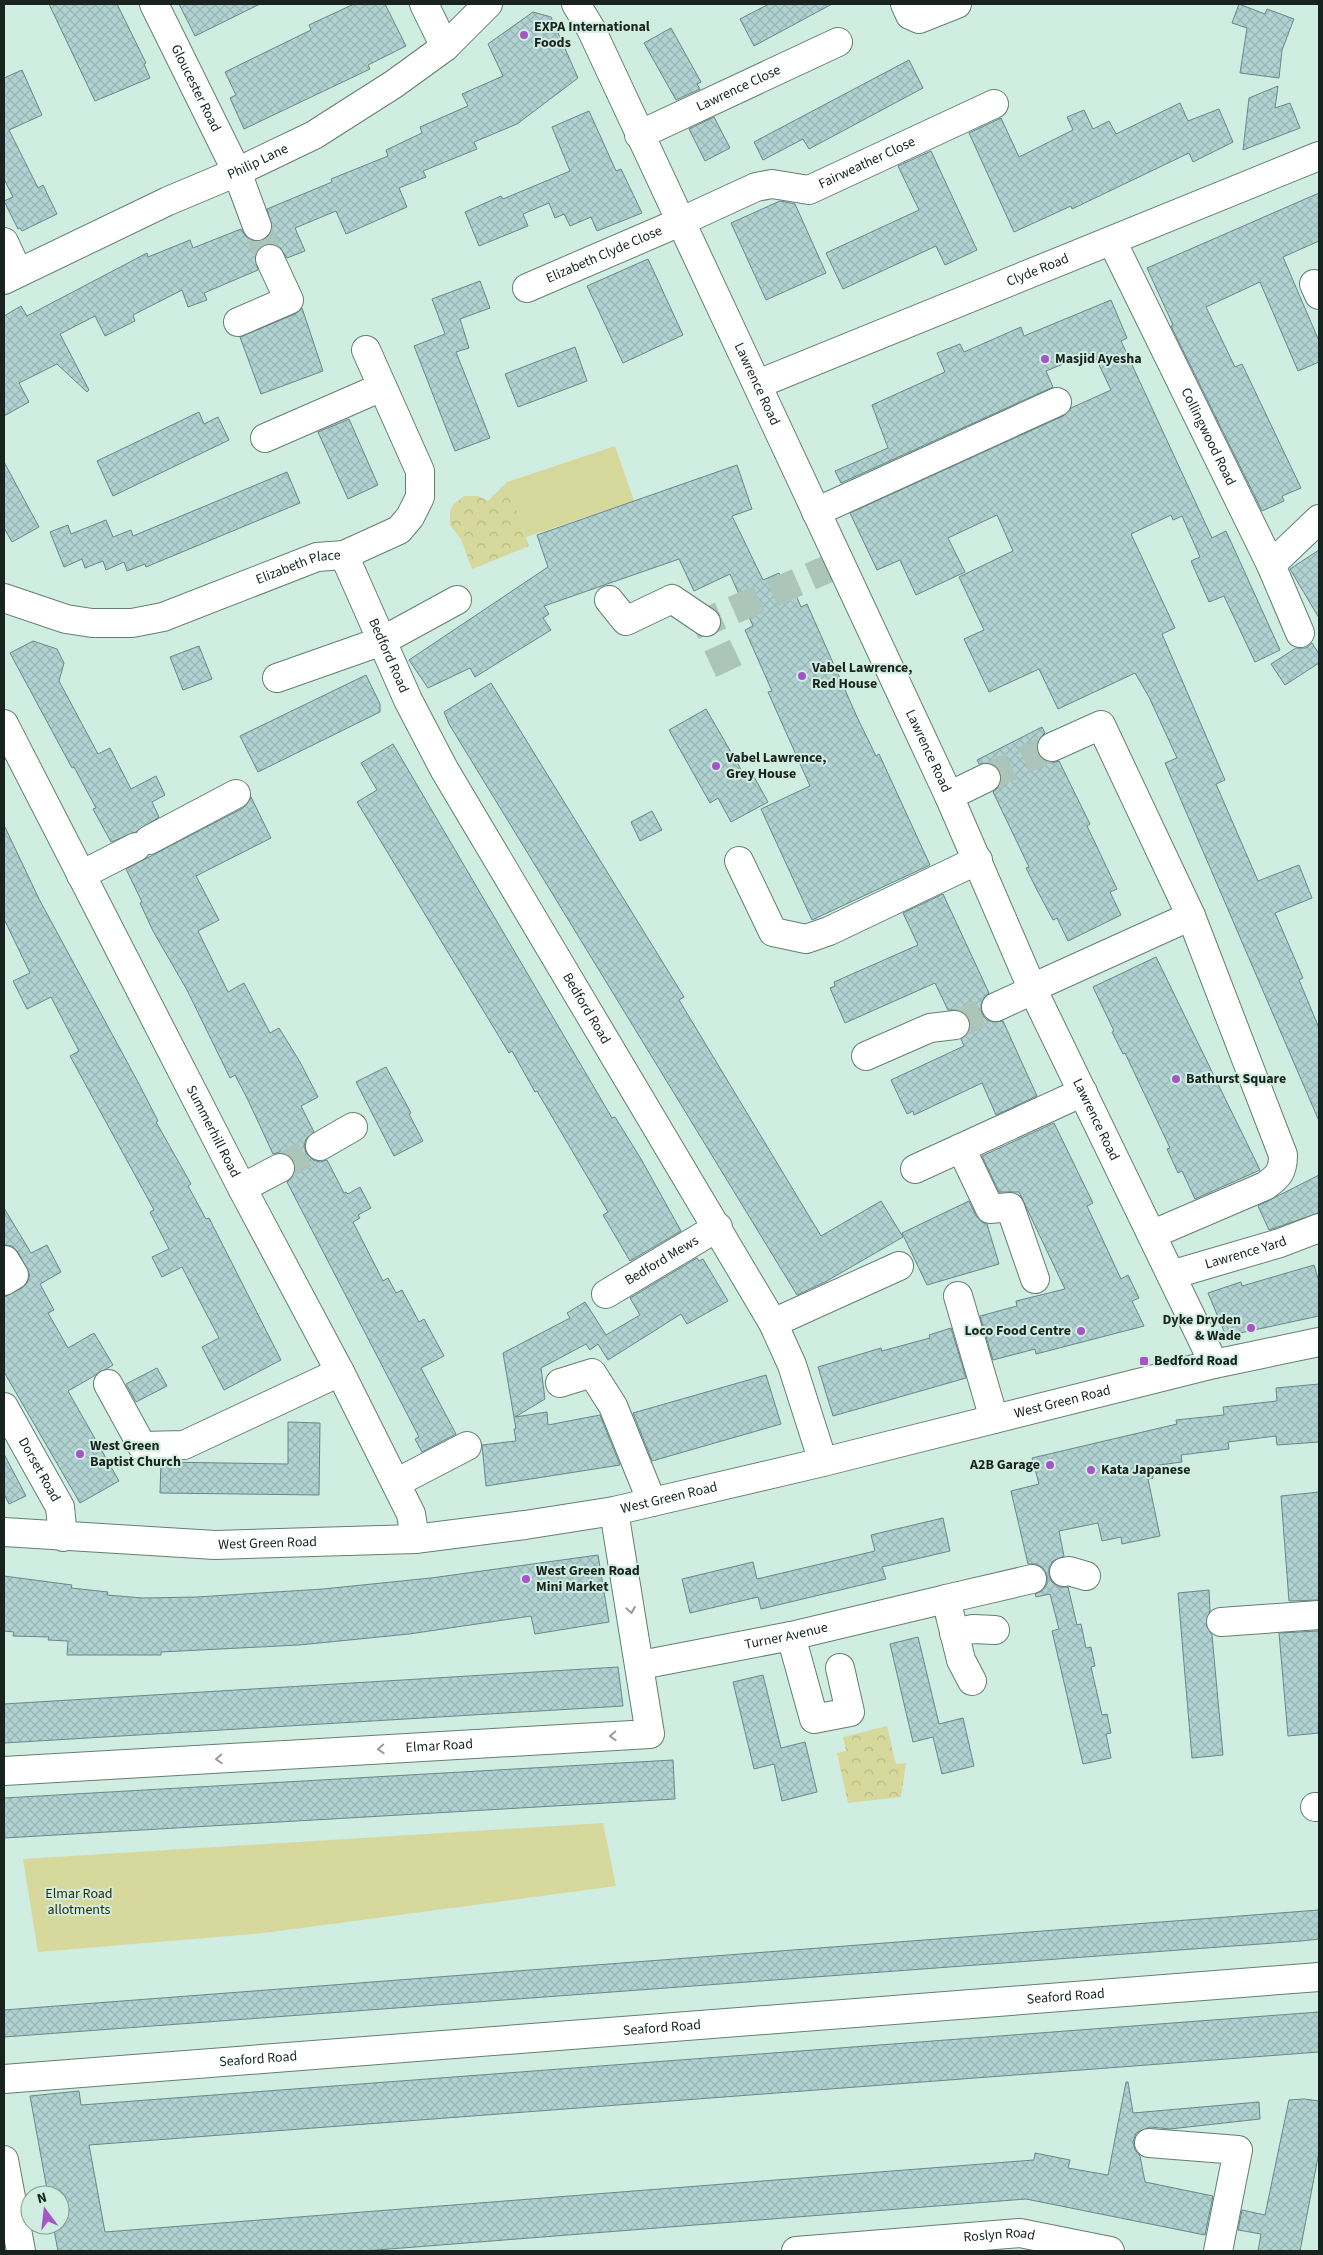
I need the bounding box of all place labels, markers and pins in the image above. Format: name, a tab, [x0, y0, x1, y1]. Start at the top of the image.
place label: EXPA International Foods	[534, 17, 650, 53]
marker: EXPA International Foods	[518, 29, 530, 41]
place label: Masjid Ayesha	[1055, 349, 1142, 369]
marker: Masjid Ayesha	[1039, 353, 1051, 365]
place label: Vabel Lawrence, Red House	[811, 658, 913, 694]
marker: Vabel Lawrence, Red House	[796, 670, 808, 682]
place label: Vabel Lawrence, Grey House	[725, 748, 827, 784]
marker: Vabel Lawrence, Grey House	[710, 760, 722, 772]
place label: Bathurst Square	[1186, 1069, 1286, 1089]
marker: Bathurst Square	[1170, 1073, 1182, 1085]
place label: Dyke Dryden & Wade	[1162, 1310, 1241, 1346]
place label: Loco Food Centre	[965, 1321, 1071, 1341]
marker: Dyke Dryden & Wade	[1245, 1322, 1257, 1334]
marker: Loco Food Centre	[1075, 1325, 1087, 1337]
place label: Bedford Road	[1154, 1351, 1238, 1371]
marker: Bedford Road	[1138, 1355, 1150, 1367]
place label: West Green Baptist Church	[90, 1436, 181, 1472]
marker: West Green Baptist Church	[74, 1448, 86, 1460]
place label: A2B Garage	[969, 1455, 1040, 1475]
marker: A2B Garage	[1044, 1459, 1056, 1471]
place label: Kata Japanese	[1101, 1460, 1190, 1480]
marker: Kata Japanese	[1085, 1464, 1097, 1476]
place label: West Green Road Mini Market	[536, 1561, 640, 1597]
marker: West Green Road Mini Market	[520, 1573, 532, 1585]

